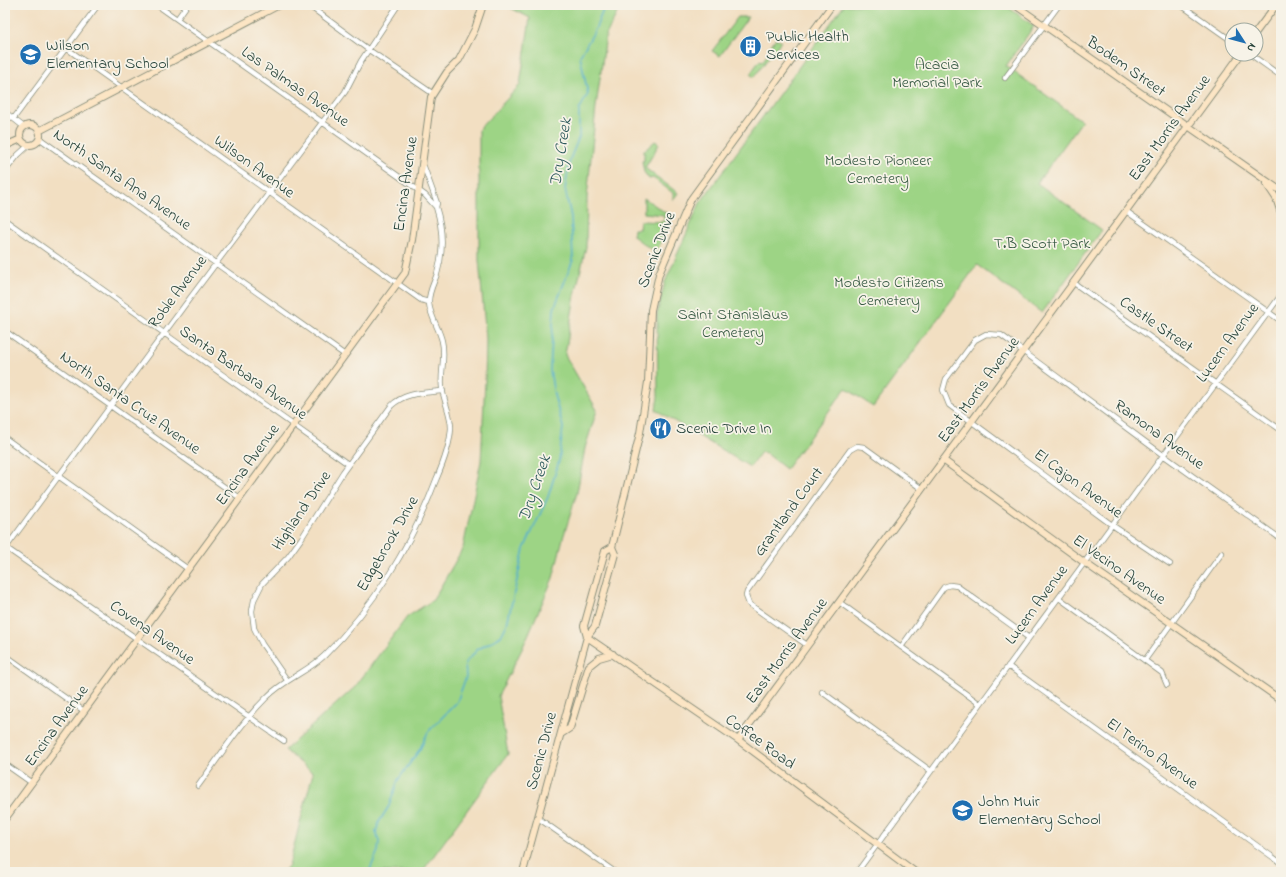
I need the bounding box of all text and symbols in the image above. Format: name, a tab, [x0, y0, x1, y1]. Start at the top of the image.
north arrow	[1224, 22, 1264, 62]
place label: Public Health Services	[766, 25, 849, 67]
street label: Bodem Street	[1081, 30, 1171, 104]
building icon: Public Health Services	[737, 33, 763, 59]
place label: Wilson Elementary School	[46, 34, 169, 76]
text: N	[1243, 40, 1260, 55]
street label: Las Palmas Avenue	[236, 41, 355, 134]
school or university icon: Wilson Elementary School	[17, 42, 43, 68]
park label: Acacia Memorial Park	[892, 53, 983, 95]
street label: East Morris Avenue	[1123, 69, 1217, 186]
water label: Dry Creek	[543, 115, 580, 188]
street label: North Santa Ana Avenue	[48, 123, 197, 237]
street label: Wilson Avenue	[209, 129, 300, 205]
street label: Encina Avenue	[387, 134, 425, 233]
park label: Modesto Pioneer Cemetery	[825, 149, 931, 191]
street label: Scenic Drive	[631, 208, 683, 292]
park label: T.B Scott Park	[994, 232, 1091, 256]
street label: Roble Avenue	[142, 250, 214, 334]
park label: Modesto Citizens Cemetery	[834, 271, 944, 313]
street label: Castle Street	[1114, 291, 1198, 360]
street label: Lucern Avenue	[1191, 297, 1266, 388]
park label: Saint Stanislaus Cemetery	[678, 303, 788, 345]
street label: Santa Barbara Avenue	[174, 320, 313, 427]
street label: East Morris Avenue	[932, 331, 1026, 448]
street label: North Santa Cruz Avenue	[55, 345, 206, 461]
street label: Ramona Avenue	[1109, 394, 1210, 477]
restaurant icon: Scenic Drive In	[648, 416, 674, 442]
place label: Scenic Drive In	[676, 417, 772, 441]
street label: Encina Avenue	[210, 418, 286, 511]
street label: El Cajon Avenue	[1028, 443, 1128, 525]
water label: Dry Creek	[512, 450, 559, 525]
street label: Grantland Court	[748, 462, 830, 562]
street label: Highland Drive	[266, 465, 338, 556]
street label: Edgebrook Drive	[351, 491, 426, 596]
street label: El Vecino Avenue	[1067, 529, 1171, 612]
street label: Lucern Avenue	[1000, 559, 1075, 650]
street label: East Morris Avenue	[740, 592, 834, 709]
street label: Covena Avenue	[104, 595, 200, 672]
street label: Encina Avenue	[19, 679, 95, 772]
street label: Coffee Road	[720, 708, 800, 776]
street label: Scenic Drive	[520, 709, 564, 793]
street label: El Terino Avenue	[1101, 712, 1204, 796]
place label: John Muir Elementary School	[978, 790, 1101, 832]
school or university icon: John Muir Elementary School	[950, 798, 976, 824]

